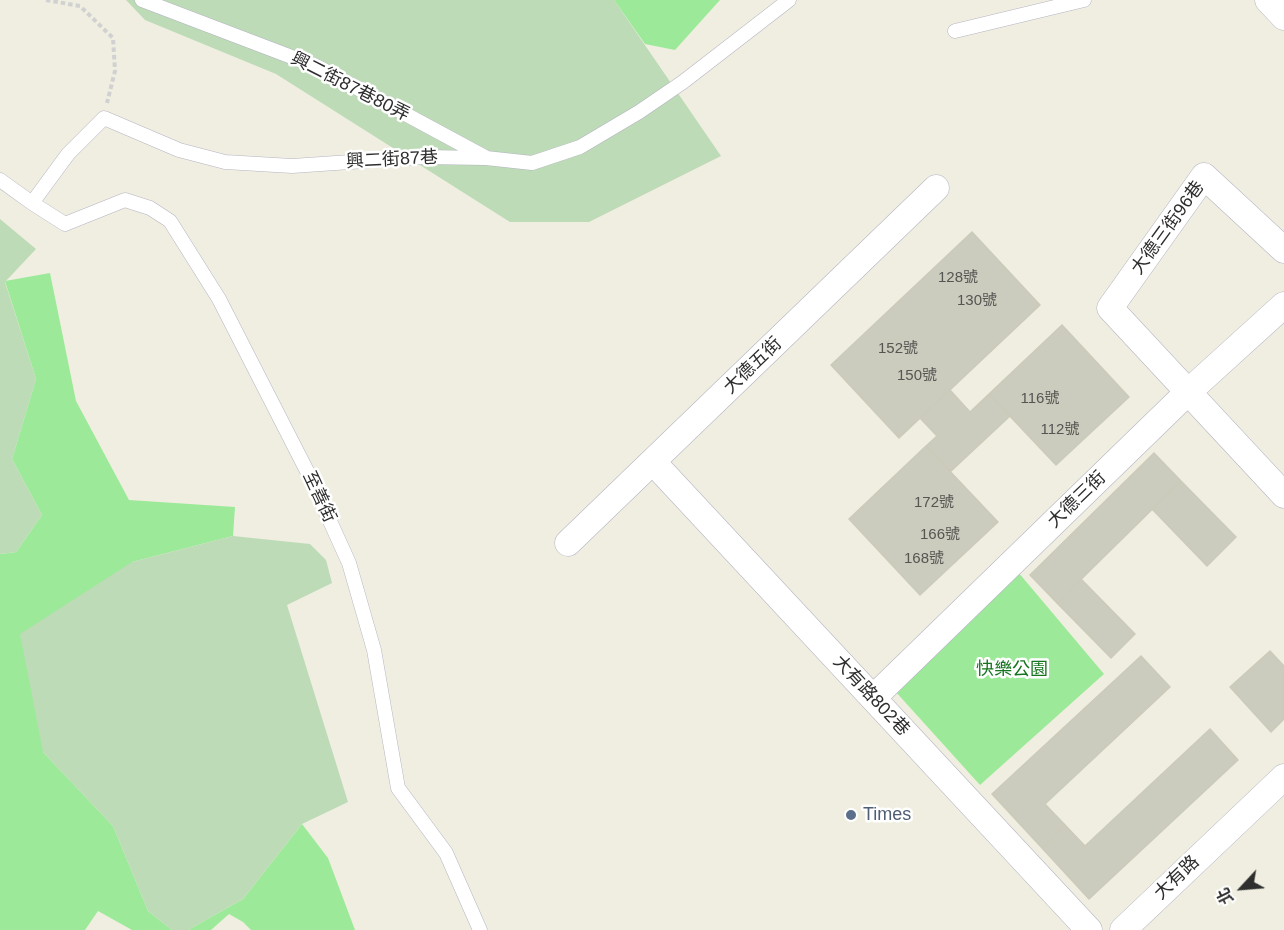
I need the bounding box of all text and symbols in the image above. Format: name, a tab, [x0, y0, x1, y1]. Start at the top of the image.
street label: 興二街87巷80弄	[287, 48, 413, 126]
street label: 興二街87巷	[345, 147, 439, 173]
street label: 大德三街96巷	[1127, 177, 1209, 279]
house number: 128號	[938, 269, 978, 287]
house number: 130號	[957, 292, 997, 310]
street label: 大德五街	[720, 333, 786, 399]
house number: 152號	[878, 340, 918, 358]
house number: 150號	[897, 367, 937, 385]
house number: 116號	[1021, 390, 1059, 408]
house number: 112號	[1041, 421, 1079, 439]
street label: 大德三街	[1044, 467, 1110, 533]
street label: 至善街	[298, 468, 340, 526]
house number: 172號	[914, 494, 954, 512]
house number: 166號	[920, 526, 960, 544]
house number: 168號	[904, 550, 944, 568]
street label: 大有路802巷	[828, 651, 914, 741]
park label: 快樂公園	[976, 659, 1048, 681]
place label: Times	[863, 804, 911, 826]
marker: Times	[844, 808, 858, 822]
street label: 大有路	[1150, 851, 1204, 905]
north arrow	[1212, 858, 1272, 918]
text: 北	[1214, 885, 1237, 907]

